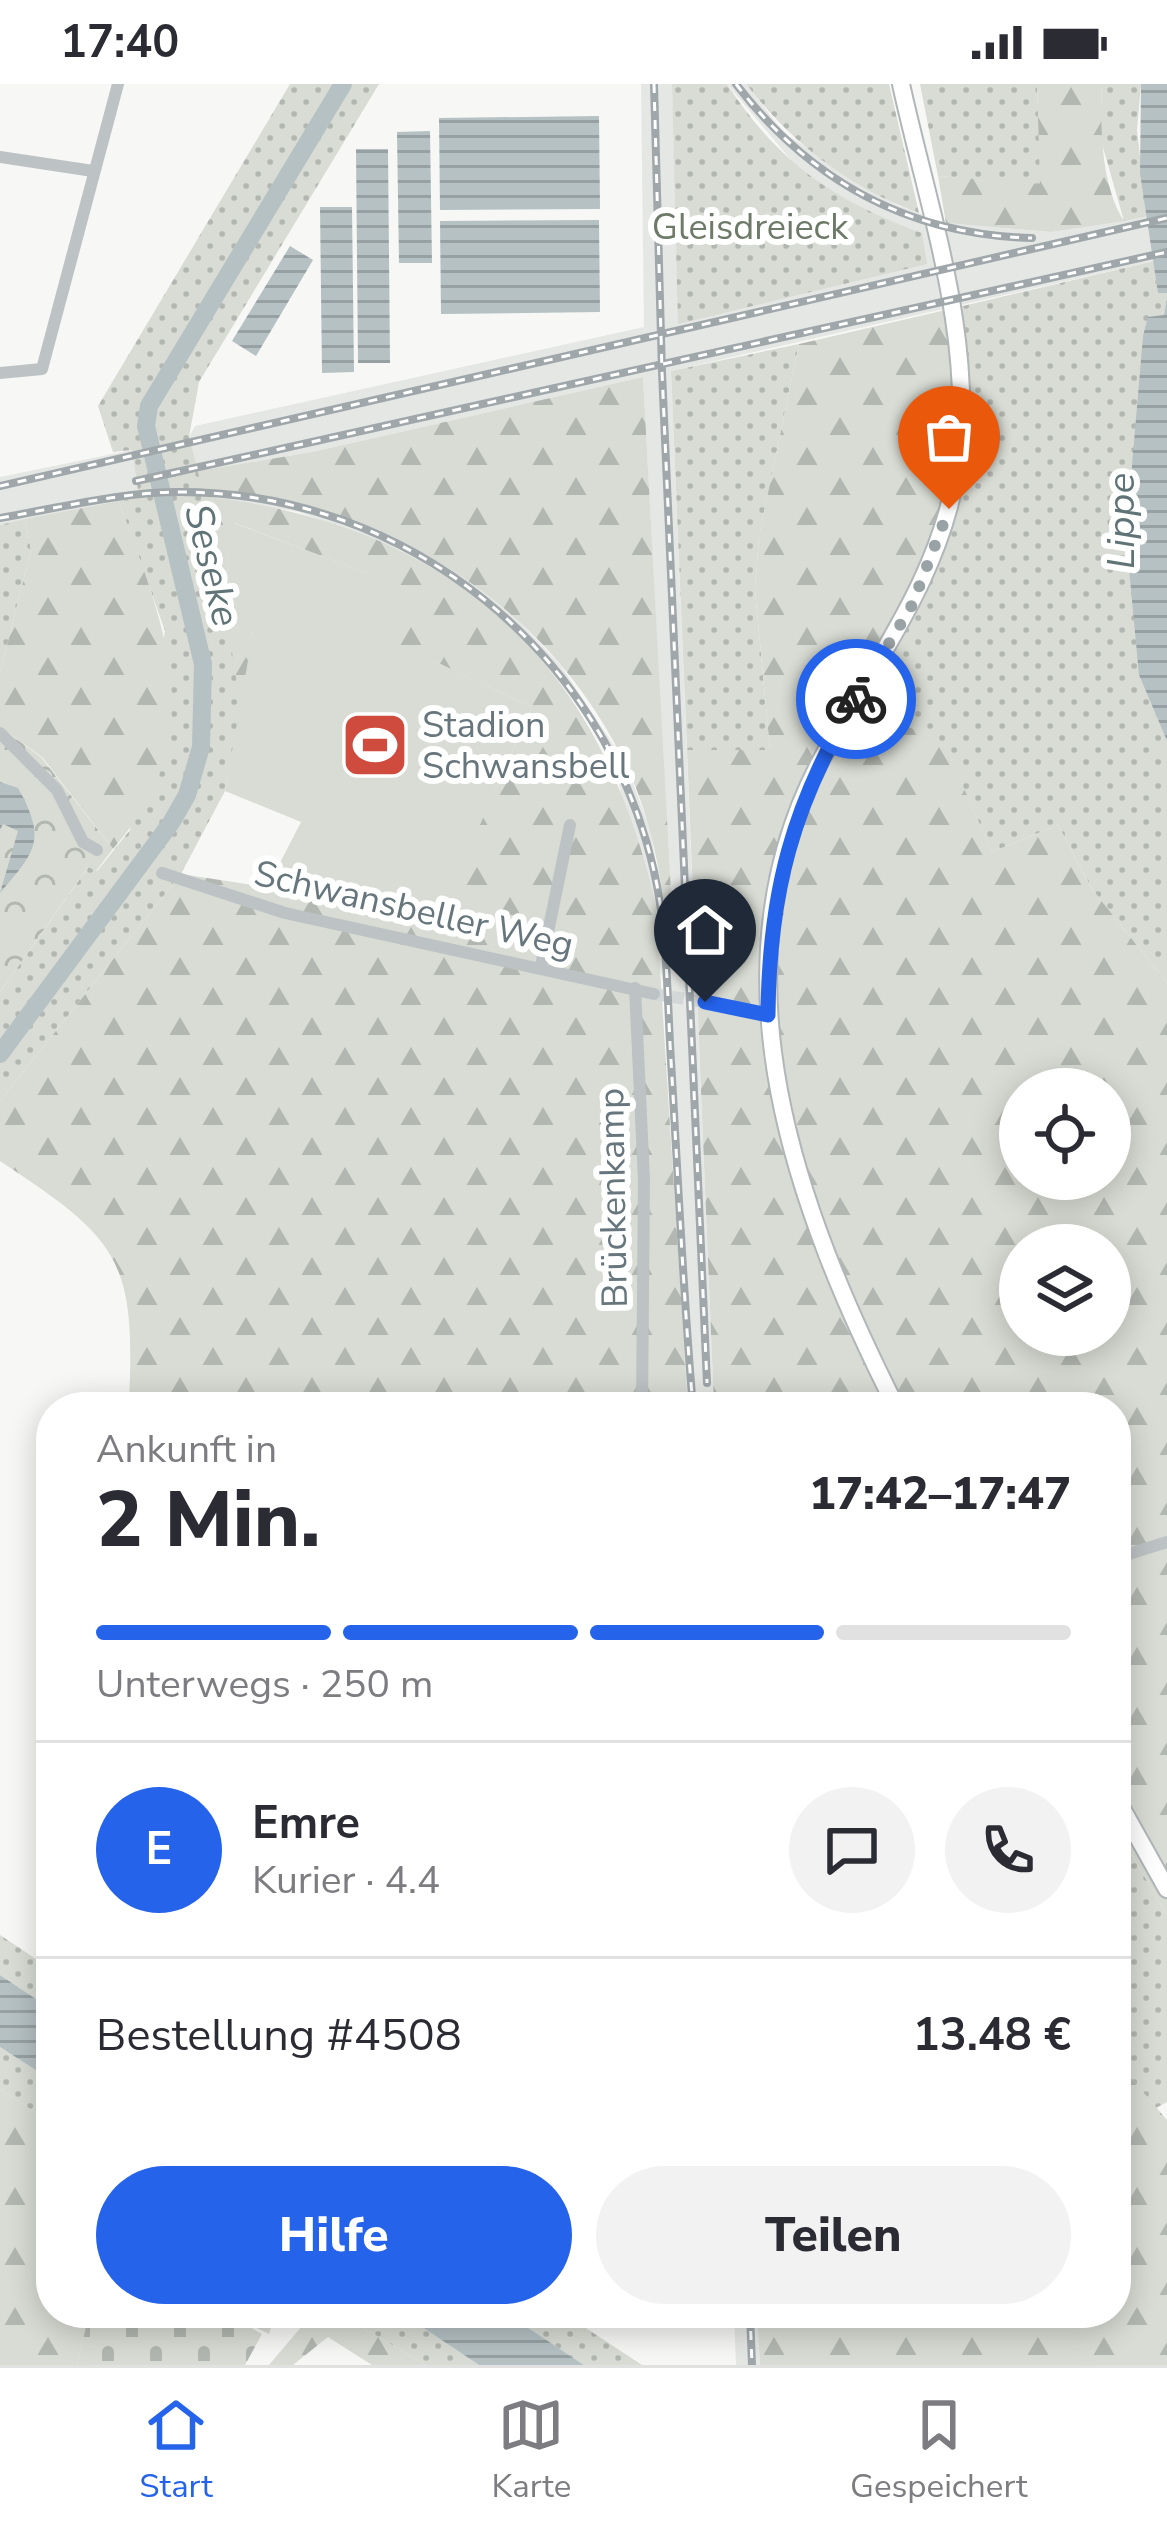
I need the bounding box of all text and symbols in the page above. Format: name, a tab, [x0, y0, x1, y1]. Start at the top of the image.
text: 17:40	[60, 12, 179, 73]
park label: Gleisdreieck	[652, 203, 849, 252]
pin	[898, 386, 1000, 509]
icon: bag	[916, 404, 982, 470]
water label: Lippe	[1095, 473, 1148, 569]
water label: Seseke	[171, 499, 252, 632]
courier	[796, 639, 916, 759]
icon: bike	[823, 666, 889, 732]
place label: Stadion Schwansbell	[422, 701, 630, 791]
sports icon: Stadion Schwansbell	[340, 710, 410, 780]
street label: Schwansbeller Weg	[249, 849, 578, 970]
pin	[654, 879, 756, 1002]
icon: home	[672, 897, 738, 963]
map controls	[999, 1068, 1131, 1356]
button: locate	[999, 1068, 1131, 1200]
street label: Brückenkamp	[587, 1088, 640, 1308]
button: layers	[999, 1224, 1131, 1356]
text: Ankunft in	[96, 1423, 277, 1476]
text: 17:42–17:47	[809, 1464, 1071, 1525]
text: 2 Min.	[96, 1467, 320, 1574]
text: Unterwegs · 250 m	[96, 1658, 433, 1711]
button: chat	[789, 1787, 915, 1913]
button: phone	[945, 1787, 1071, 1913]
text: Emre	[252, 1793, 360, 1854]
text: E	[146, 1819, 172, 1880]
text: Kurier · 4.4	[252, 1854, 440, 1907]
text: Bestellung #4508	[96, 2005, 462, 2066]
text: 13.48 €	[913, 2005, 1071, 2066]
button: Hilfe	[96, 2166, 572, 2304]
button: Teilen	[596, 2166, 1071, 2304]
tab: Start	[139, 2392, 213, 2509]
tab: Karte	[492, 2392, 571, 2509]
tab: Gespeichert	[850, 2392, 1028, 2509]

